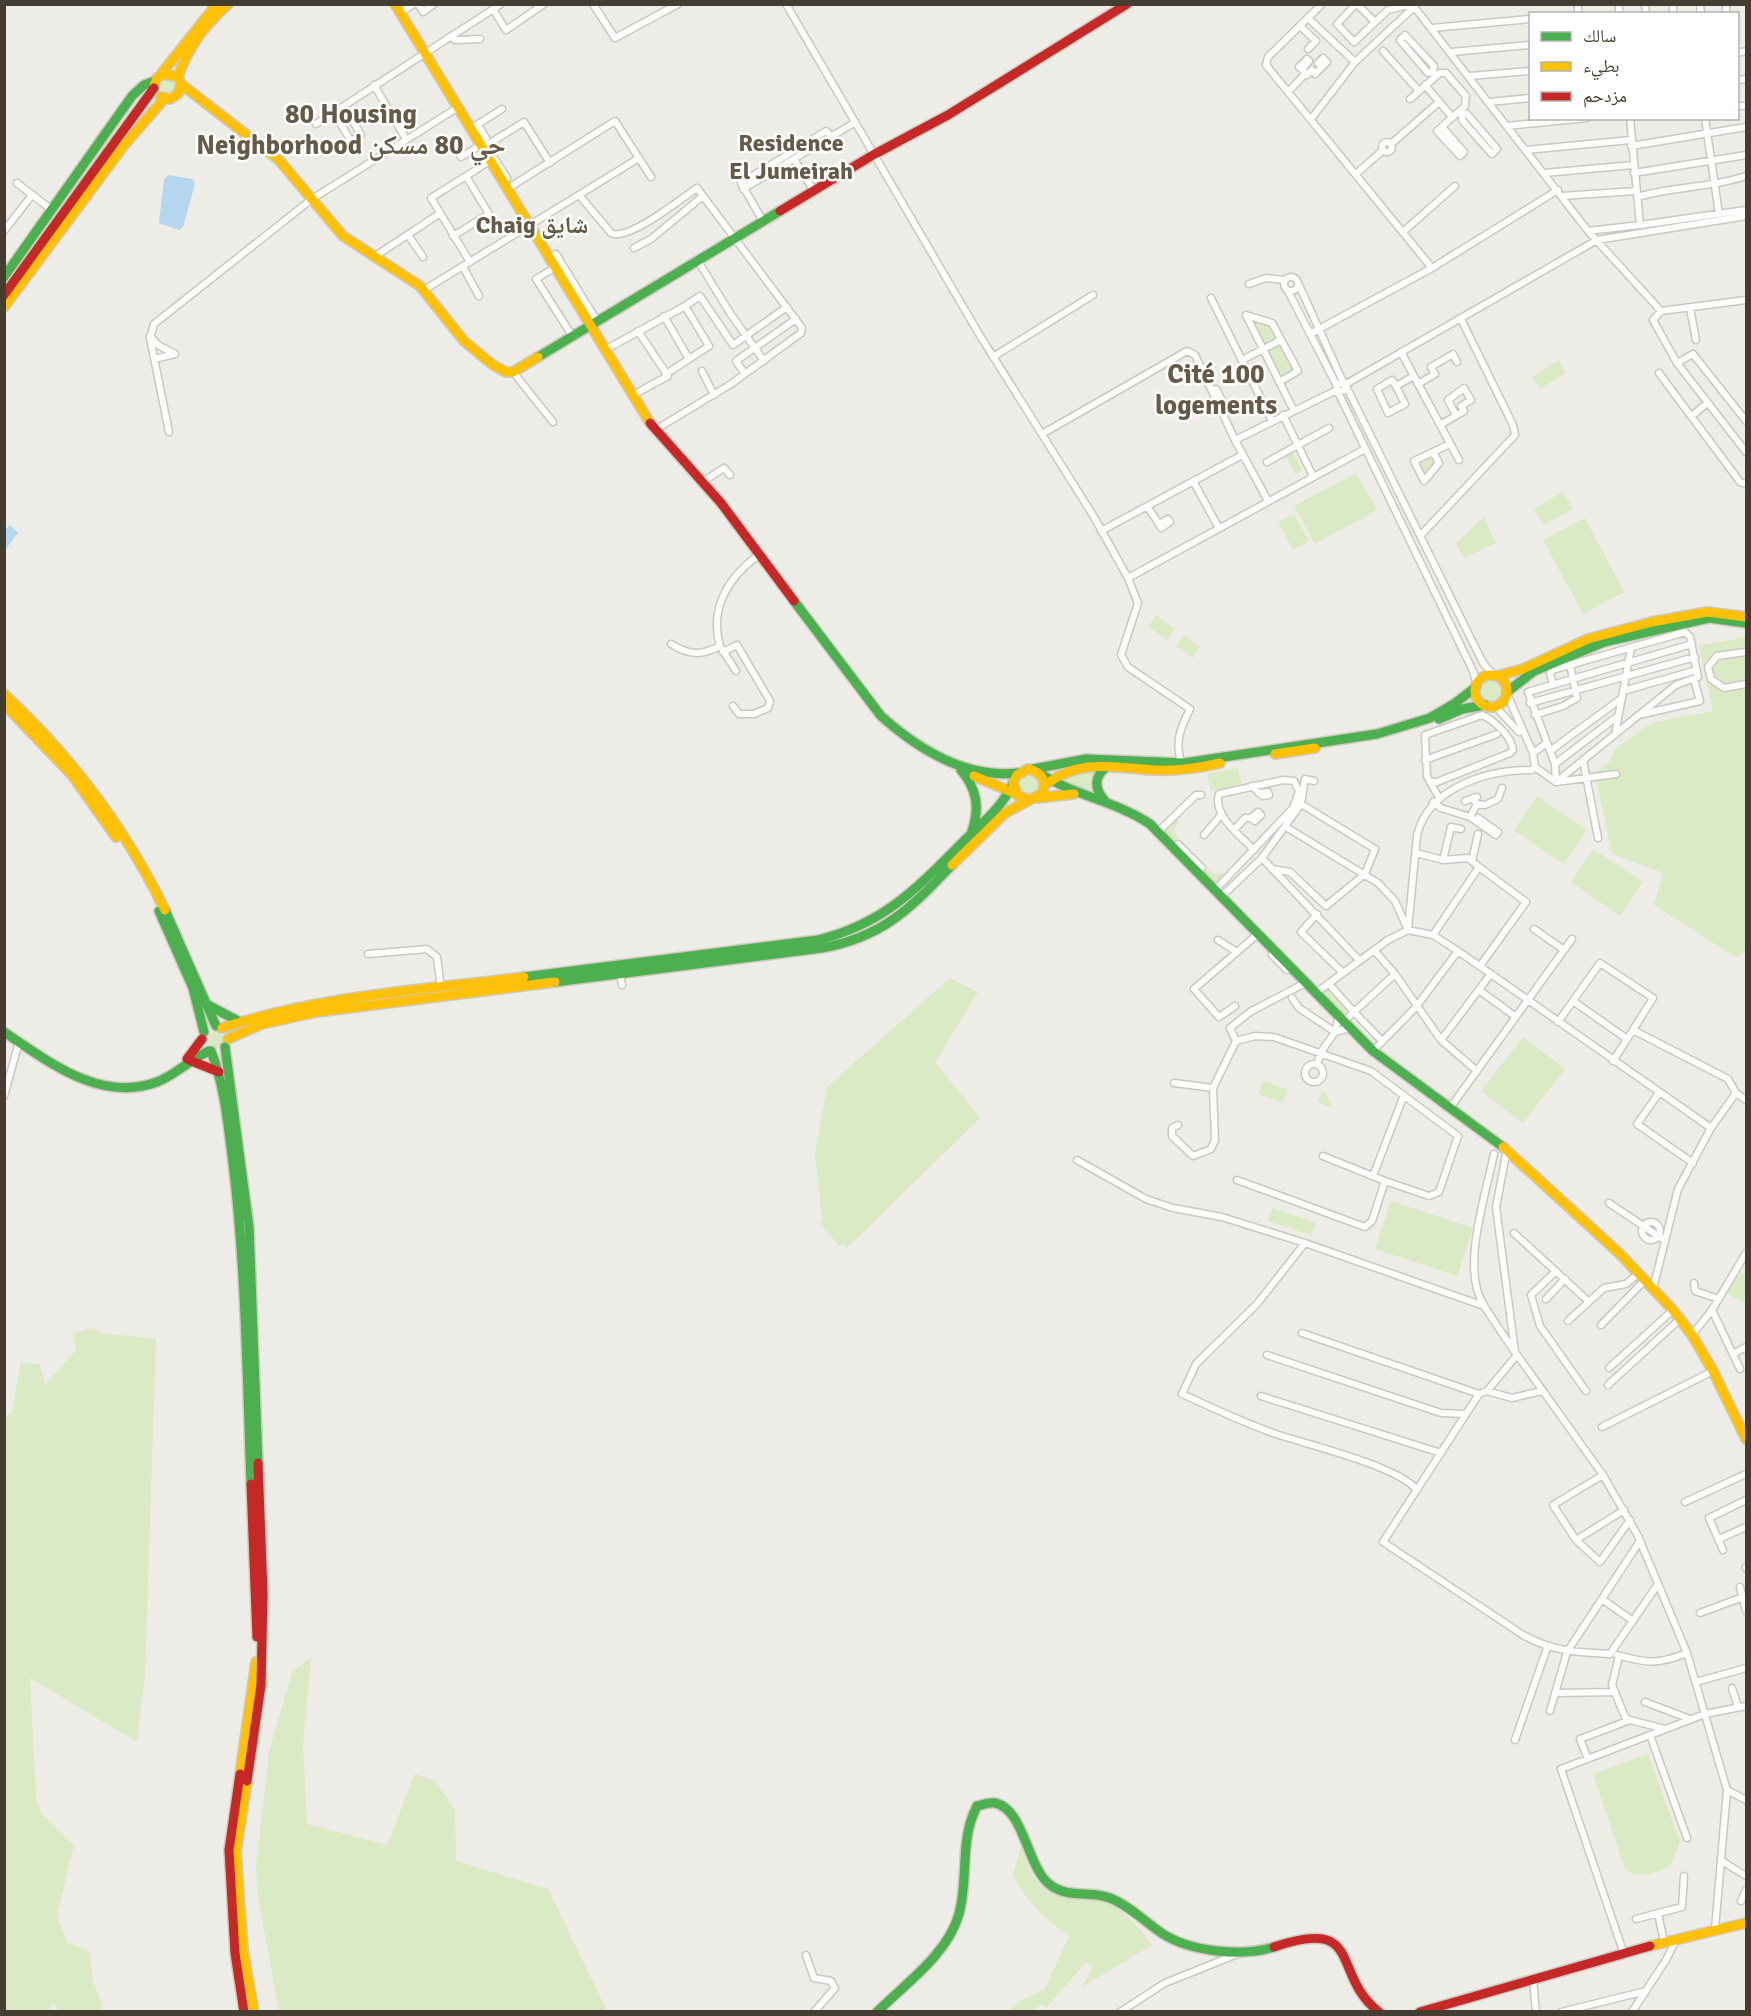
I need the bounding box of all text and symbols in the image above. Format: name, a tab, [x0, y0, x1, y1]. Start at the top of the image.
legend	[1529, 12, 1739, 120]
text: سالك	[1583, 25, 1616, 47]
text: بطيء	[1583, 55, 1620, 81]
text: مزدحم	[1583, 85, 1627, 108]
district label: 80 Housing Neighborhood حي 80 مسكن	[196, 98, 506, 166]
district label: Residence El Jumeirah	[729, 128, 853, 186]
district label: Chaig شايق	[476, 210, 588, 240]
district label: Cité 100 logements	[1155, 358, 1277, 422]

